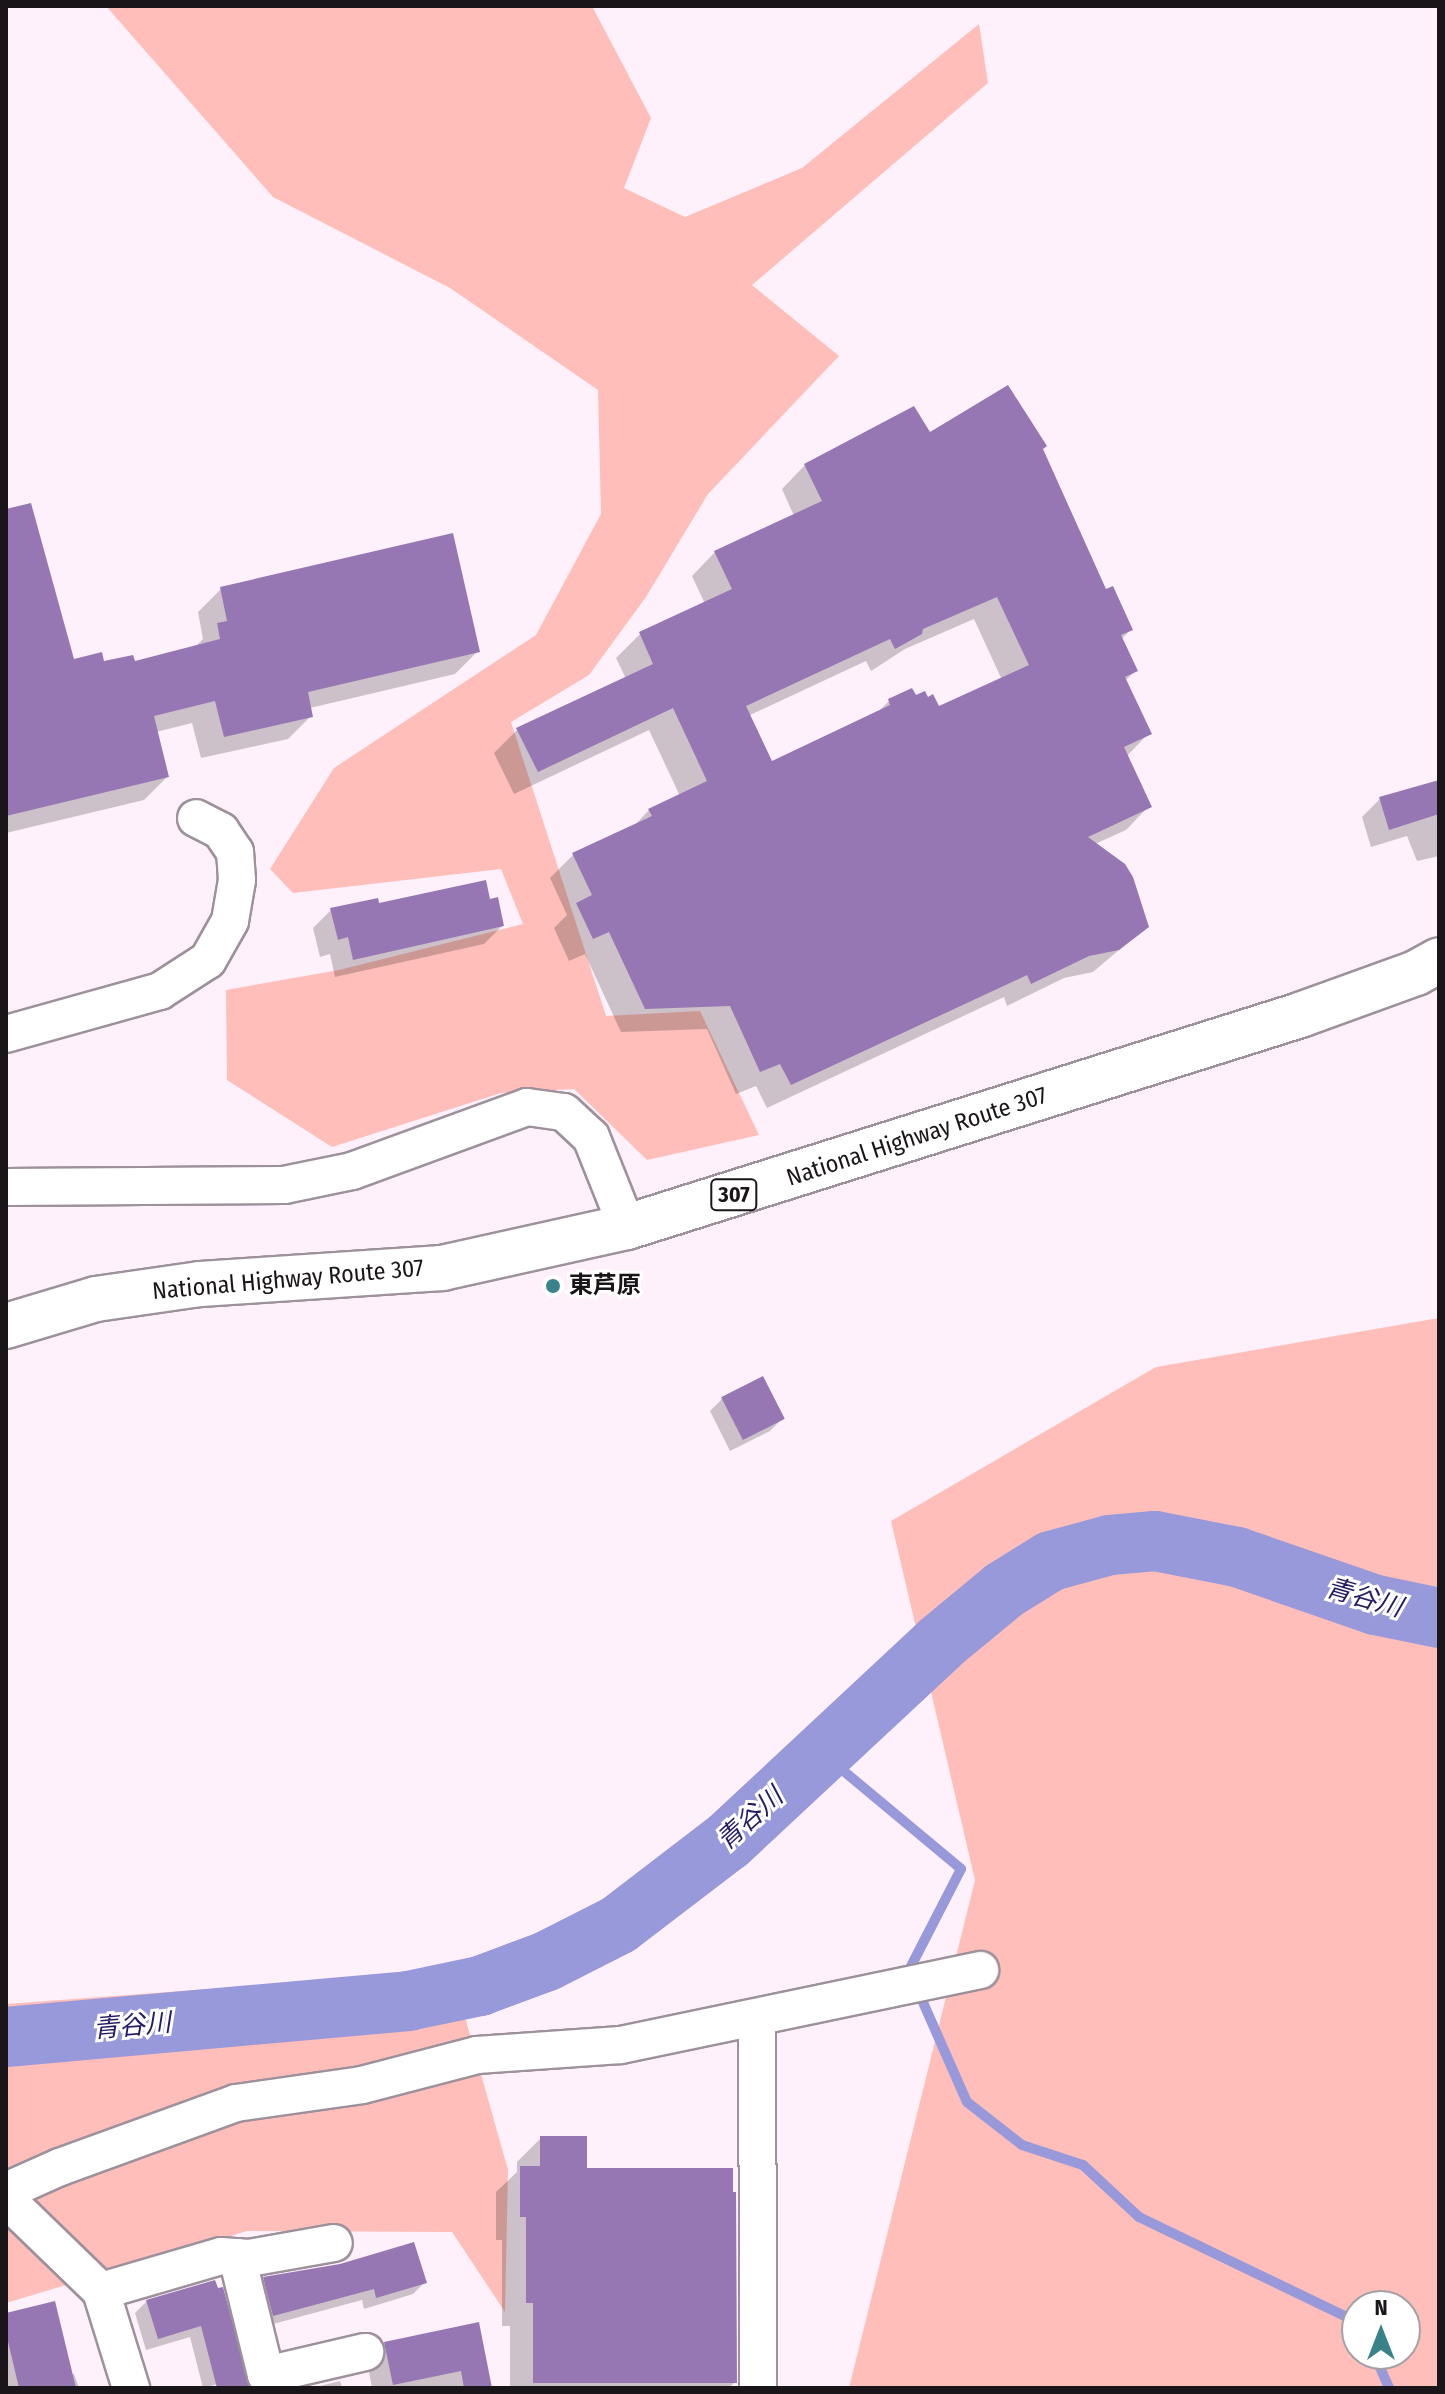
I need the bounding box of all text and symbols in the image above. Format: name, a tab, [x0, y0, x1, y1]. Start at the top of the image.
street label: National Highway Route 307	[783, 1081, 1051, 1193]
road number: 307	[710, 1177, 758, 1213]
street label: National Highway Route 307	[151, 1254, 425, 1306]
place label: 東芦原	[569, 1272, 641, 1300]
marker: 東芦原	[544, 1277, 562, 1295]
water label: 青谷川	[1322, 1572, 1406, 1624]
water label: 青谷川	[711, 1781, 789, 1857]
water label: 青谷川	[92, 2007, 172, 2045]
north arrow	[1341, 2290, 1421, 2370]
text: N	[1374, 2294, 1388, 2321]

